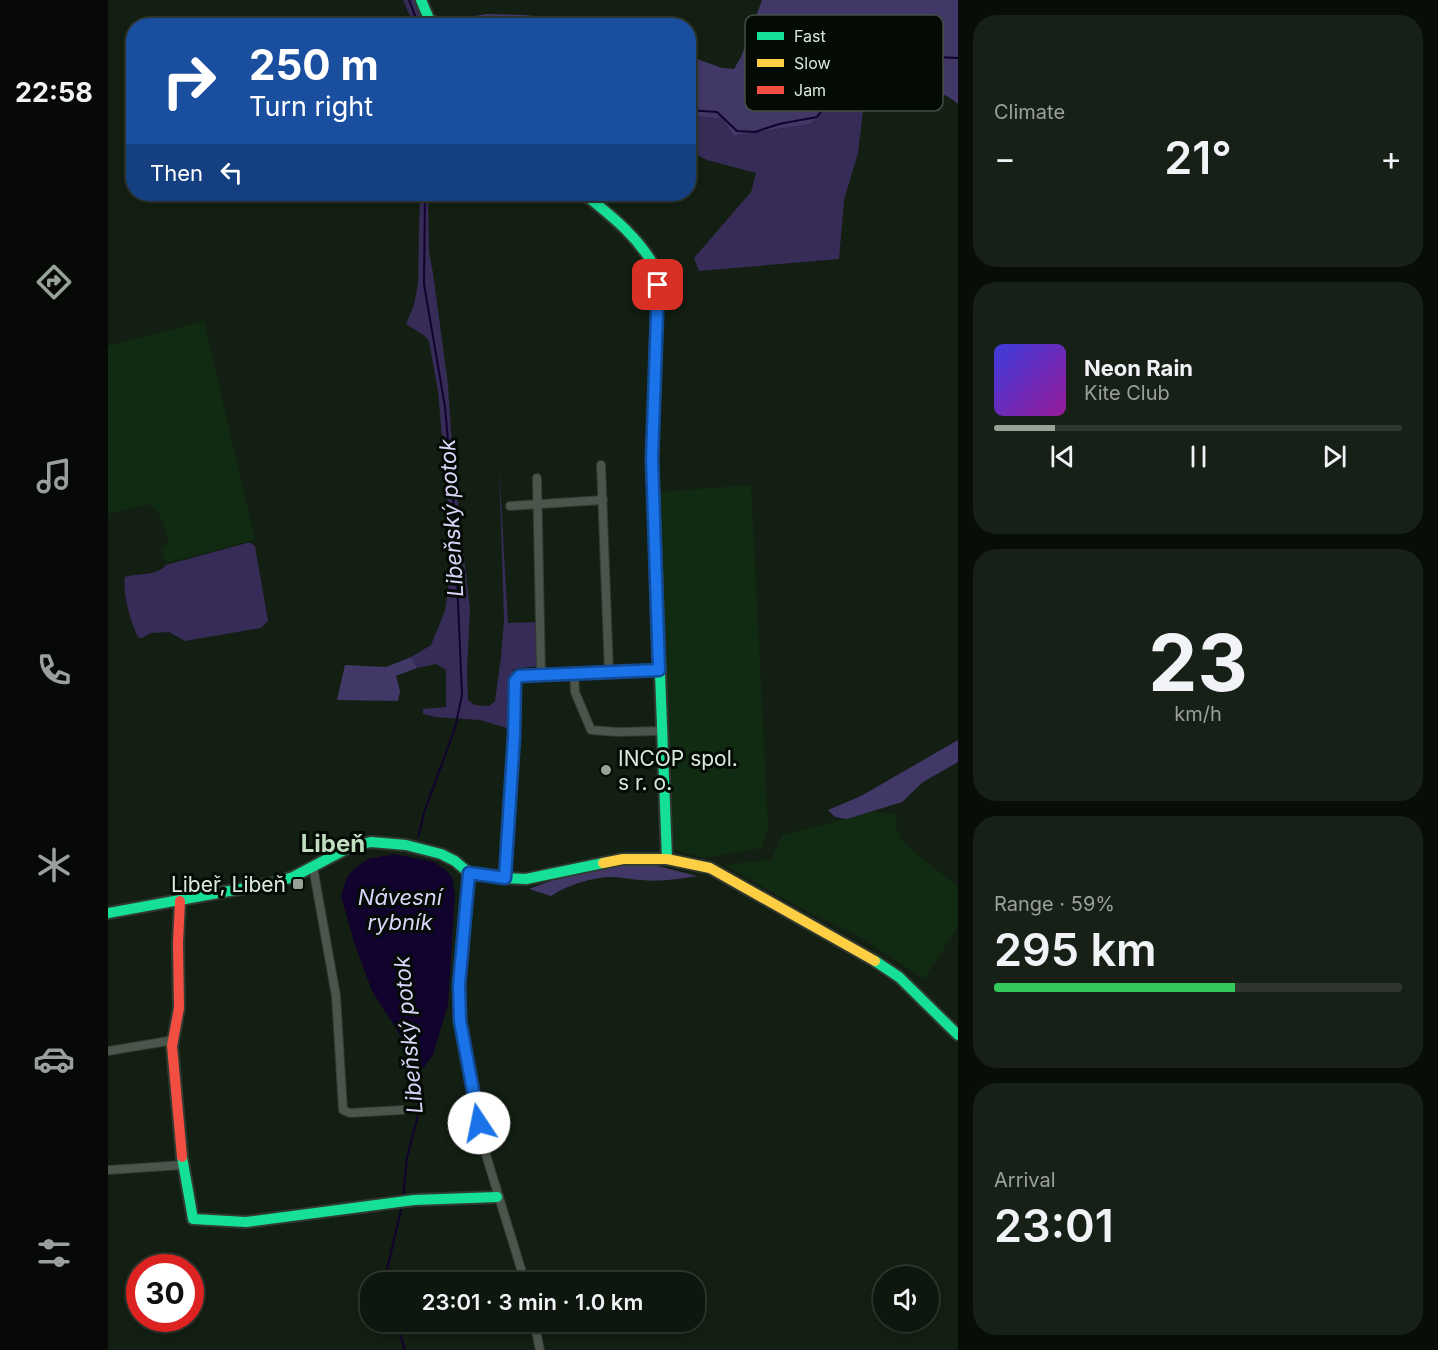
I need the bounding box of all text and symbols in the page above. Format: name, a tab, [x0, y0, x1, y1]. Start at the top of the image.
legend	[745, 15, 943, 111]
text: Fast	[794, 26, 826, 46]
text: 250 m	[249, 39, 379, 90]
icon: right	[150, 42, 228, 120]
text: Slow	[794, 53, 831, 73]
text: 22:58	[15, 76, 93, 109]
text: Jam	[794, 80, 826, 100]
text: Turn right	[249, 90, 373, 123]
text: Climate	[994, 100, 1065, 124]
text: 21°	[1164, 130, 1232, 185]
text: −	[994, 138, 1016, 178]
text: +	[1380, 138, 1402, 178]
icon: left	[215, 156, 248, 189]
text: Then	[150, 160, 203, 186]
pin	[632, 259, 683, 310]
icon: directions	[33, 261, 75, 303]
icon: arrive	[641, 268, 674, 301]
text: Neon Rain	[1084, 355, 1193, 381]
text: Kite Club	[1084, 381, 1170, 405]
water label: Libeňský potok	[434, 437, 468, 598]
icon: previous	[1046, 440, 1079, 473]
icon: pause	[1182, 440, 1215, 473]
icon: next	[1318, 440, 1351, 473]
icon: music	[33, 455, 75, 497]
text: 23	[1148, 615, 1248, 710]
icon: phone	[33, 649, 75, 691]
text: km/h	[1174, 702, 1222, 726]
place label: INCOP spol. s r. o.	[618, 746, 738, 795]
marker: INCOP spol. s r. o.	[599, 763, 613, 777]
district label: Libeň	[301, 829, 365, 858]
icon: climate	[33, 844, 75, 886]
place label: Libeř, Libeň	[171, 872, 286, 897]
marker: Libeř, Libeň	[291, 877, 305, 891]
water label: Návesní rybník	[358, 884, 445, 935]
text: Range · 59%	[994, 892, 1115, 916]
text: 295 km	[994, 922, 1157, 977]
water label: Libeňský potok	[388, 954, 428, 1115]
icon: car	[33, 1038, 75, 1080]
position arrow	[447, 1091, 511, 1155]
text: Arrival	[994, 1168, 1056, 1192]
text: 23:01	[994, 1198, 1114, 1253]
icon: filters	[33, 1232, 75, 1274]
speed limit sign: 30	[126, 1254, 204, 1332]
map controls	[873, 1266, 939, 1332]
button: sound	[873, 1266, 939, 1332]
text: 23:01 · 3 min · 1.0 km	[422, 1289, 643, 1315]

